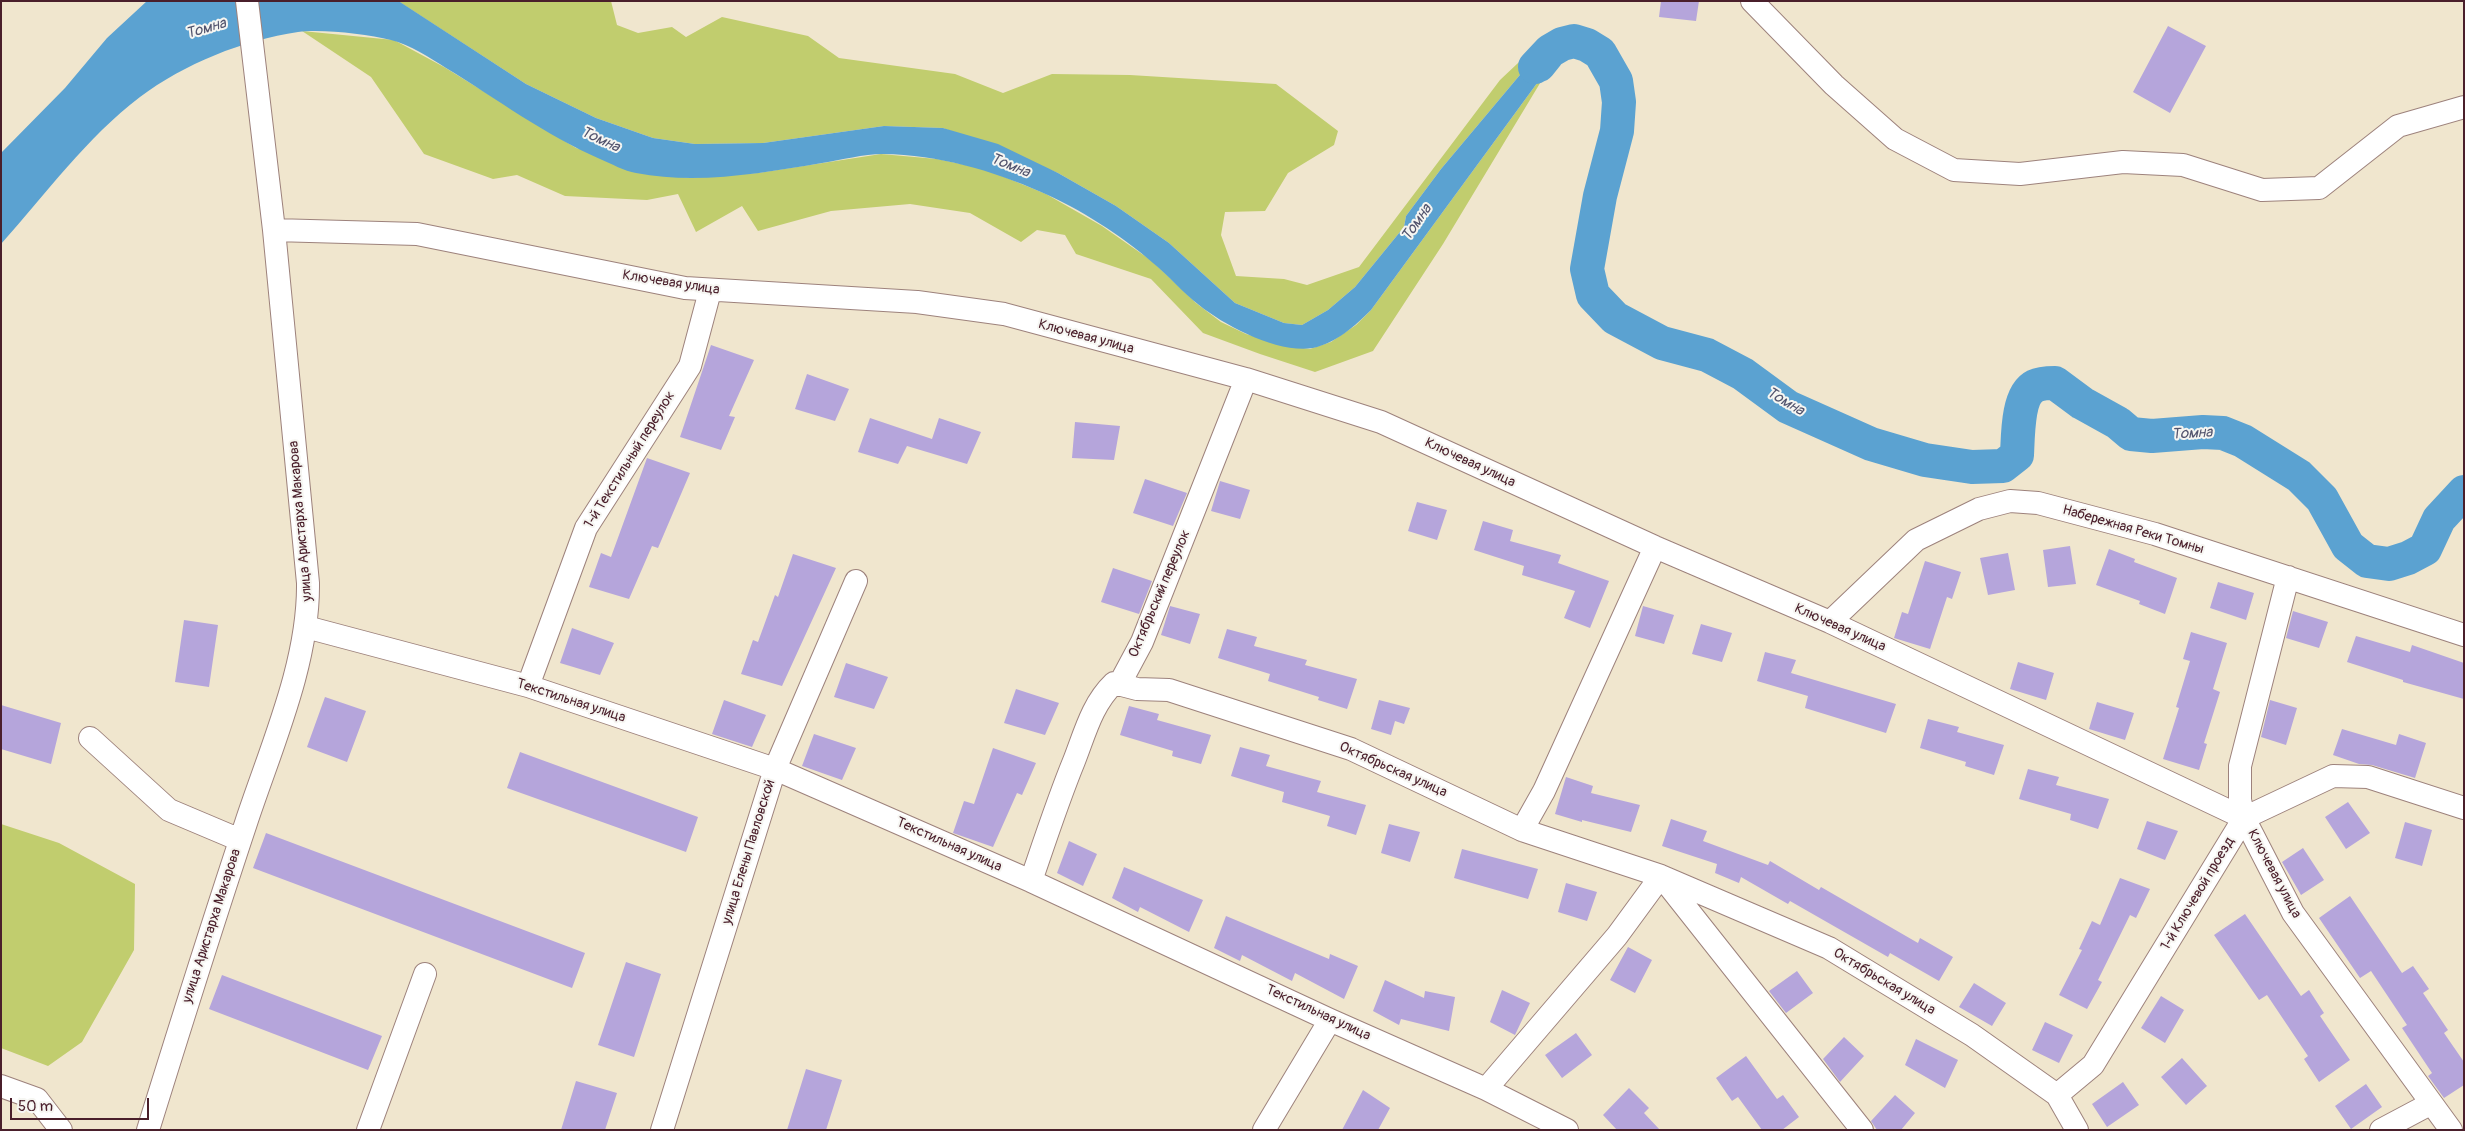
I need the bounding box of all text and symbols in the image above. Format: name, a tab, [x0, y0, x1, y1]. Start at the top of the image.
water label: Томна	[184, 15, 228, 43]
water label: Томна	[578, 123, 622, 157]
water label: Томна	[988, 150, 1032, 182]
water label: Томна	[1398, 201, 1436, 245]
street label: Ключевая улица	[621, 267, 721, 299]
street label: Ключевая улица	[1036, 316, 1136, 358]
water label: Томна	[1763, 384, 1807, 420]
street label: 1-й Текстильный переулок	[581, 388, 679, 532]
water label: Томна	[2171, 424, 2213, 444]
street label: Ключевая улица	[1422, 435, 1518, 491]
street label: улица Аристарха Макарова	[286, 440, 316, 602]
street label: Набережная Реки Томны	[2060, 502, 2206, 558]
street label: Октябрьский переулок	[1126, 528, 1194, 660]
street label: Ключевая улица	[1792, 600, 1888, 656]
street label: Текстильная улица	[514, 675, 628, 727]
street label: Октябрьская улица	[1337, 739, 1449, 801]
street label: улица Елены Павловской	[719, 778, 779, 926]
street label: Текстильная улица	[894, 814, 1004, 876]
street label: Ключевая улица	[2244, 827, 2304, 921]
street label: 1-й Ключевой проезд	[2158, 834, 2238, 954]
street label: улица Аристарха Макарова	[179, 847, 245, 1005]
street label: Октябрьская улица	[1830, 945, 1938, 1019]
street label: Текстильная улица	[1263, 981, 1373, 1045]
scale bar	[12, 1088, 151, 1120]
text: 50 m	[18, 1097, 53, 1116]

